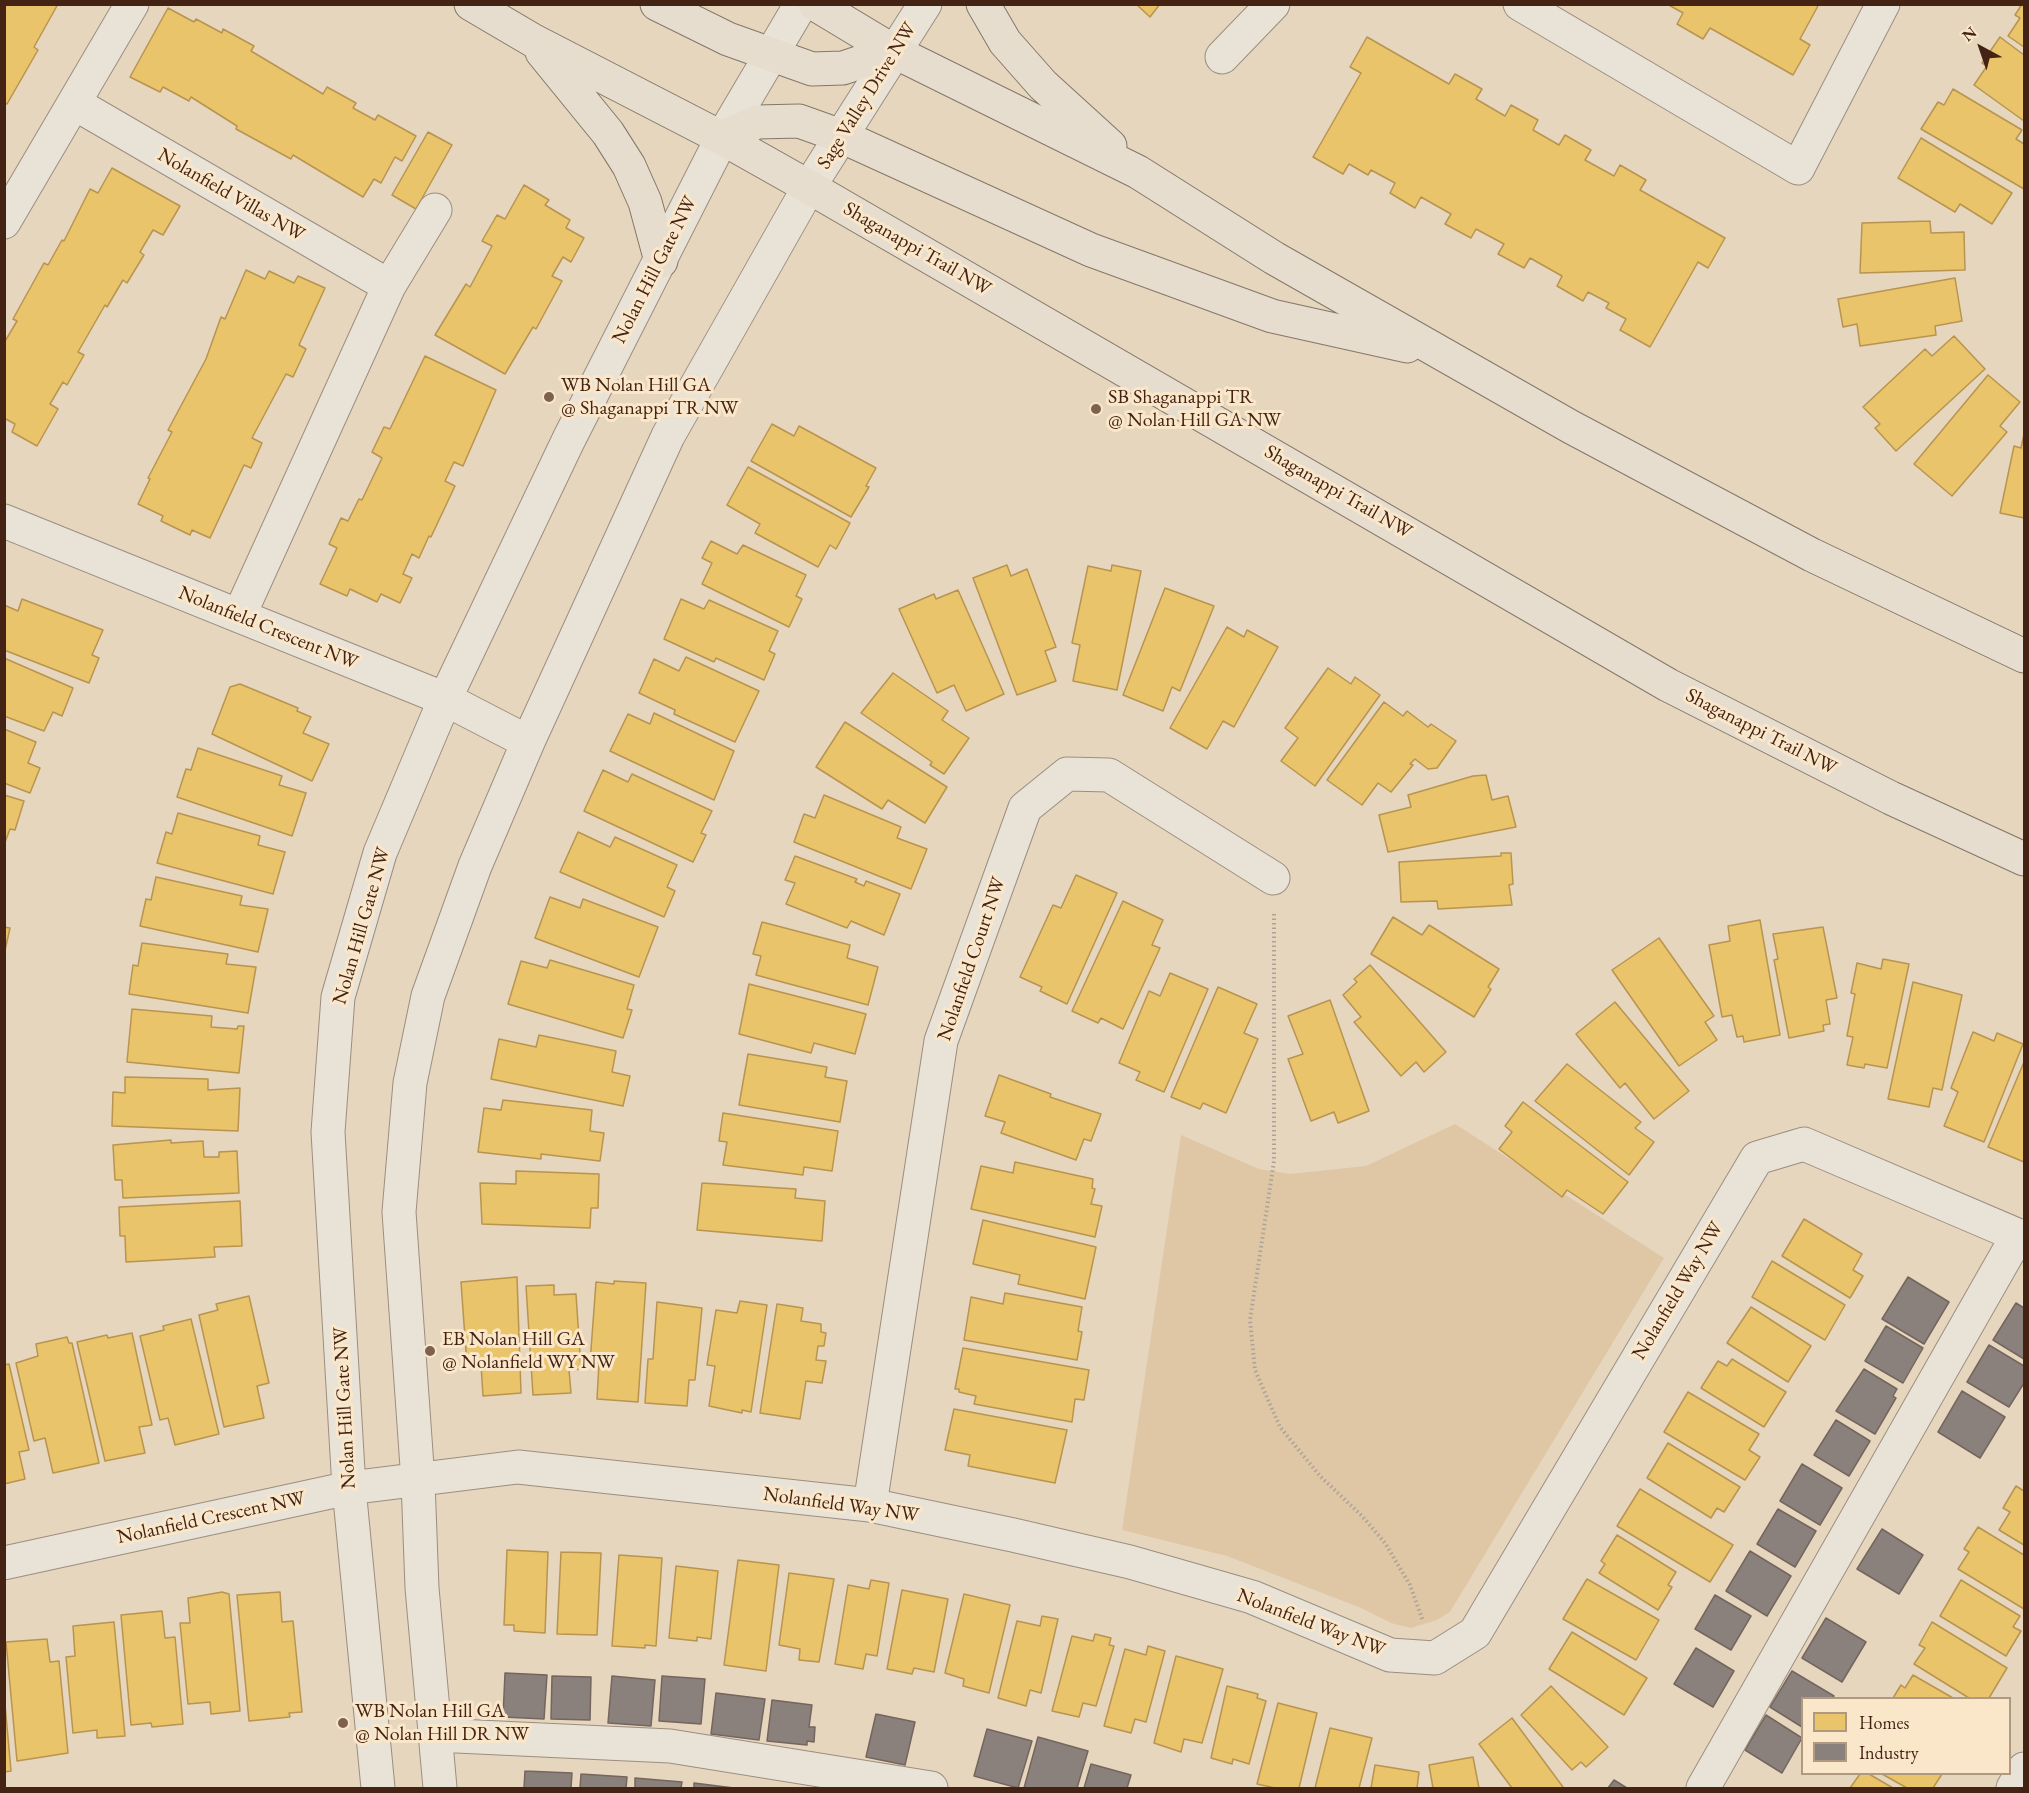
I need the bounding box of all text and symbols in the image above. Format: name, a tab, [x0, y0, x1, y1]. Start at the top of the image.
street label: Sage Valley Drive NW	[812, 18, 922, 174]
north arrow	[1951, 18, 2011, 78]
text: N	[1957, 22, 1981, 46]
street label: Nolanfield Villas NW	[153, 143, 309, 247]
street label: Nolan Hill Gate NW	[607, 192, 703, 348]
street label: Shaganappi Trail NW	[839, 197, 995, 301]
place label: WB Nolan Hill GA @ Shaganappi TR NW	[561, 374, 738, 421]
place label: SB Shaganappi TR @ Nolan Hill GA NW	[1108, 386, 1281, 433]
marker: WB Nolan Hill GA @ Shaganappi TR NW	[542, 390, 556, 404]
marker: SB Shaganappi TR @ Nolan Hill GA NW	[1089, 402, 1103, 416]
street label: Shaganappi Trail NW	[1260, 440, 1416, 544]
street label: Nolanfield Crescent NW	[175, 581, 361, 675]
street label: Shaganappi Trail NW	[1681, 684, 1841, 780]
street label: Nolan Hill Gate NW	[328, 845, 396, 1007]
street label: Nolanfield Court NW	[933, 874, 1011, 1044]
street label: Nolanfield Way NW	[1627, 1218, 1729, 1364]
street label: Nolan Hill Gate NW	[329, 1326, 361, 1490]
place label: EB Nolan Hill GA @ Nolanfield WY NW	[442, 1328, 615, 1375]
marker: EB Nolan Hill GA @ Nolanfield WY NW	[423, 1344, 437, 1358]
street label: Nolanfield Way NW	[762, 1482, 920, 1528]
street label: Nolanfield Crescent NW	[115, 1486, 307, 1550]
street label: Nolanfield Way NW	[1233, 1584, 1389, 1662]
legend	[1801, 1697, 2011, 1775]
place label: WB Nolan Hill GA @ Nolan Hill DR NW	[355, 1700, 529, 1747]
text: Homes	[1859, 1711, 1909, 1734]
marker: WB Nolan Hill GA @ Nolan Hill DR NW	[336, 1716, 350, 1730]
text: Industry	[1859, 1741, 1919, 1764]

